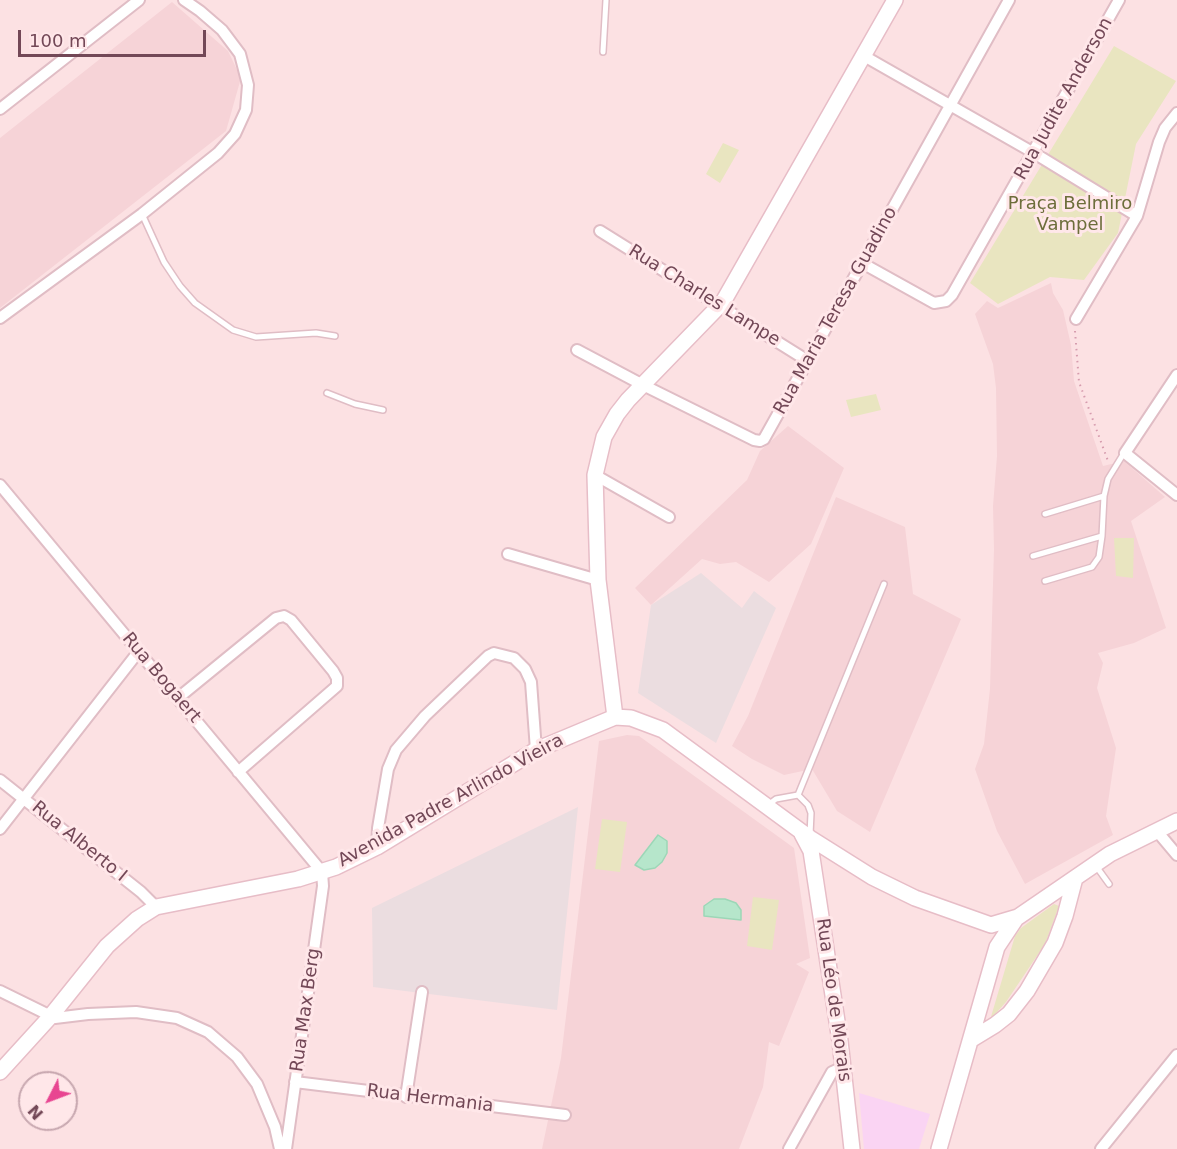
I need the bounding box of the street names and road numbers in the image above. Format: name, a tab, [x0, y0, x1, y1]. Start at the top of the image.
street label: Rua Judite Anderson	[1010, 14, 1118, 184]
street label: Rua Maria Teresa Guadino	[770, 203, 902, 419]
street label: Rua Charles Lampe	[624, 241, 784, 351]
street label: Rua Bogaert	[117, 628, 205, 728]
street label: Avenida Padre Arlindo Vieira	[334, 730, 568, 872]
street label: Rua Alberto I	[27, 797, 131, 887]
street label: Rua Léo de Morais	[811, 917, 855, 1083]
street label: Rua Max Berg	[287, 947, 325, 1073]
street label: Rua Hermania	[365, 1081, 495, 1117]

